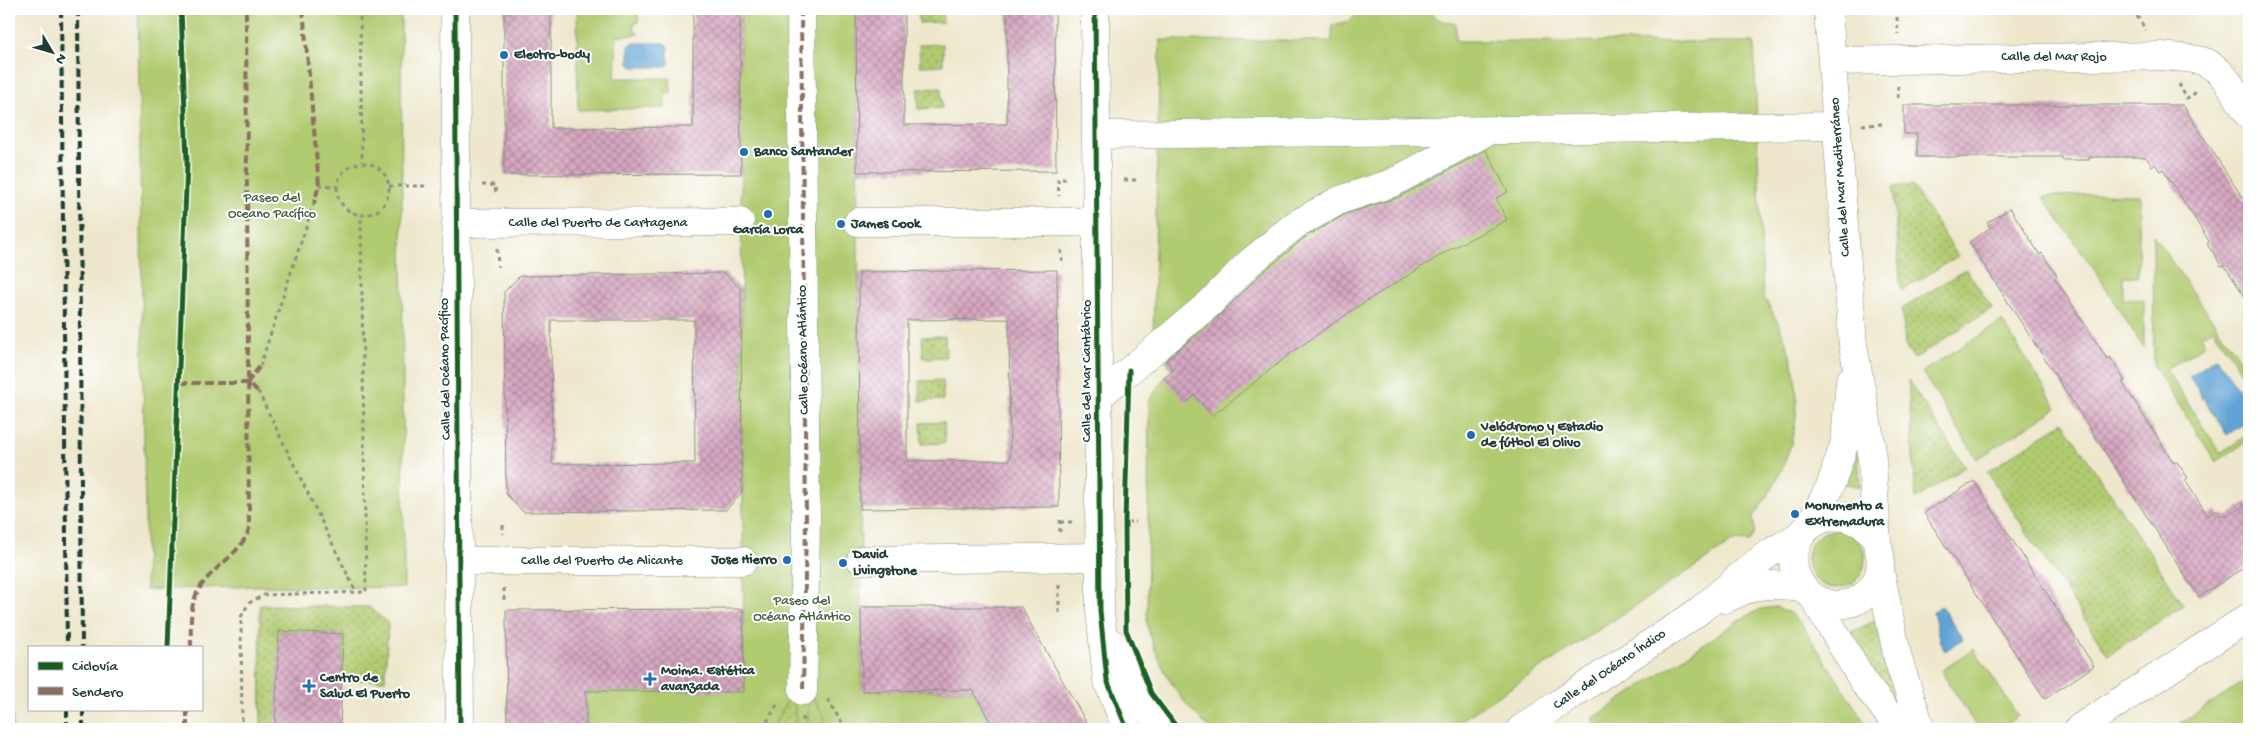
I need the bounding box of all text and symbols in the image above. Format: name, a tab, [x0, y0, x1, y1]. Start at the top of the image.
north arrow	[28, 28, 78, 78]
place label: Electro-body	[514, 47, 590, 64]
marker: Electro-body	[498, 49, 510, 61]
street label: Calle del Mar Rojo	[2001, 49, 2107, 66]
text: N	[51, 50, 70, 67]
street label: Calle del Mar Mediterráneo	[1827, 97, 1855, 257]
place label: Banco Santander	[753, 144, 854, 161]
marker: Banco Santander	[738, 146, 750, 158]
park label: Paseo del Oceano Pacífico	[228, 190, 316, 223]
marker: García Lorca	[762, 208, 774, 220]
street label: Calle del Puerto de Cartagena	[509, 215, 689, 232]
place label: James Cook	[850, 216, 922, 233]
marker: James Cook	[835, 218, 847, 230]
place label: García Lorca	[733, 222, 804, 239]
street label: Calle Océano Atlántico	[794, 285, 814, 415]
street label: Calle del Océano Pacífico	[436, 298, 456, 440]
street label: Calle del Mar Cantábrico	[1079, 300, 1096, 442]
place label: Velódromo y Estadio de fútbol El Olivo	[1480, 419, 1604, 452]
marker: Velódromo y Estadio de fútbol El Olivo	[1465, 429, 1477, 441]
place label: Monumento a Extremadura	[1805, 498, 1885, 531]
marker: Monumento a Extremadura	[1789, 508, 1801, 520]
place label: David Livingstone	[851, 547, 918, 580]
place label: Jose Hierro	[710, 552, 778, 569]
street label: Calle del Puerto de Alicante	[521, 553, 684, 570]
marker: Jose Hierro	[781, 554, 793, 566]
marker: David Livingstone	[837, 557, 849, 569]
park label: Paseo del Océano Atlántico	[753, 593, 851, 626]
street label: Calle del Océano Índico	[1550, 626, 1670, 714]
legend	[28, 646, 202, 710]
text: Ciclovía	[72, 658, 118, 676]
place label: Moima. Estética avanzada	[660, 663, 756, 696]
place label: Centro de Salud El Puerto	[319, 670, 411, 703]
marker: Moima. Estética avanzada	[643, 672, 657, 686]
marker: Centro de Salud El Puerto	[302, 679, 316, 693]
text: Sendero	[72, 684, 124, 702]

